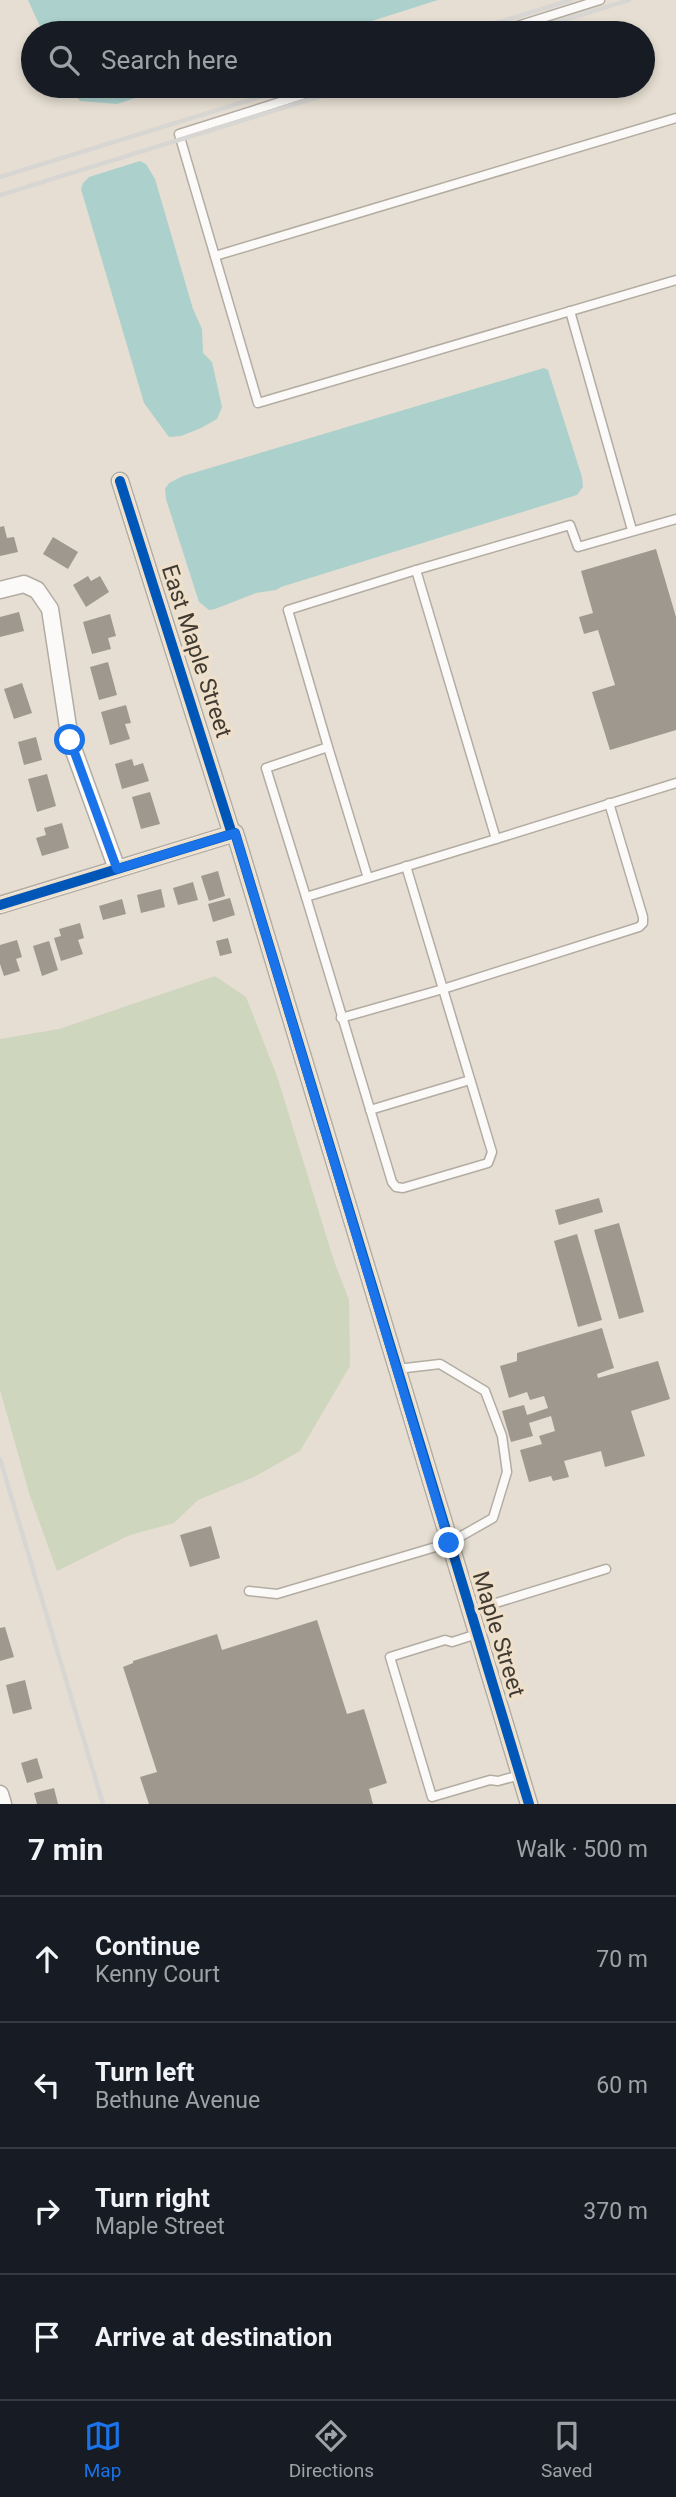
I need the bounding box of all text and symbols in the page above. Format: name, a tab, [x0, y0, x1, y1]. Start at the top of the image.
search box	[21, 21, 655, 98]
icon: search	[45, 41, 83, 79]
text: Search here	[101, 45, 238, 75]
street label: East Maple Street	[156, 561, 237, 741]
route start	[54, 724, 85, 755]
route end	[433, 1527, 464, 1558]
street label: Maple Street	[467, 1568, 530, 1700]
text: 7 min	[28, 1832, 103, 1867]
text: Walk · 500 m	[516, 1836, 648, 1863]
text: Continue	[95, 1931, 200, 1961]
icon: ahead	[28, 1940, 66, 1978]
text: 70 m	[596, 1946, 648, 1973]
text: Kenny Court	[95, 1961, 220, 1988]
text: Turn left	[95, 2057, 194, 2087]
icon: left	[28, 2066, 66, 2104]
text: 60 m	[596, 2072, 648, 2099]
text: Bethune Avenue	[95, 2087, 260, 2114]
text: Turn right	[95, 2183, 210, 2213]
icon: right	[28, 2192, 66, 2230]
text: 370 m	[583, 2198, 648, 2225]
text: Maple Street	[95, 2213, 225, 2240]
icon: arrive	[28, 2318, 66, 2356]
text: Arrive at destination	[95, 2322, 332, 2352]
tab: Map	[84, 2417, 122, 2482]
tab: Directions	[289, 2417, 374, 2482]
tab: Saved	[541, 2417, 592, 2482]

